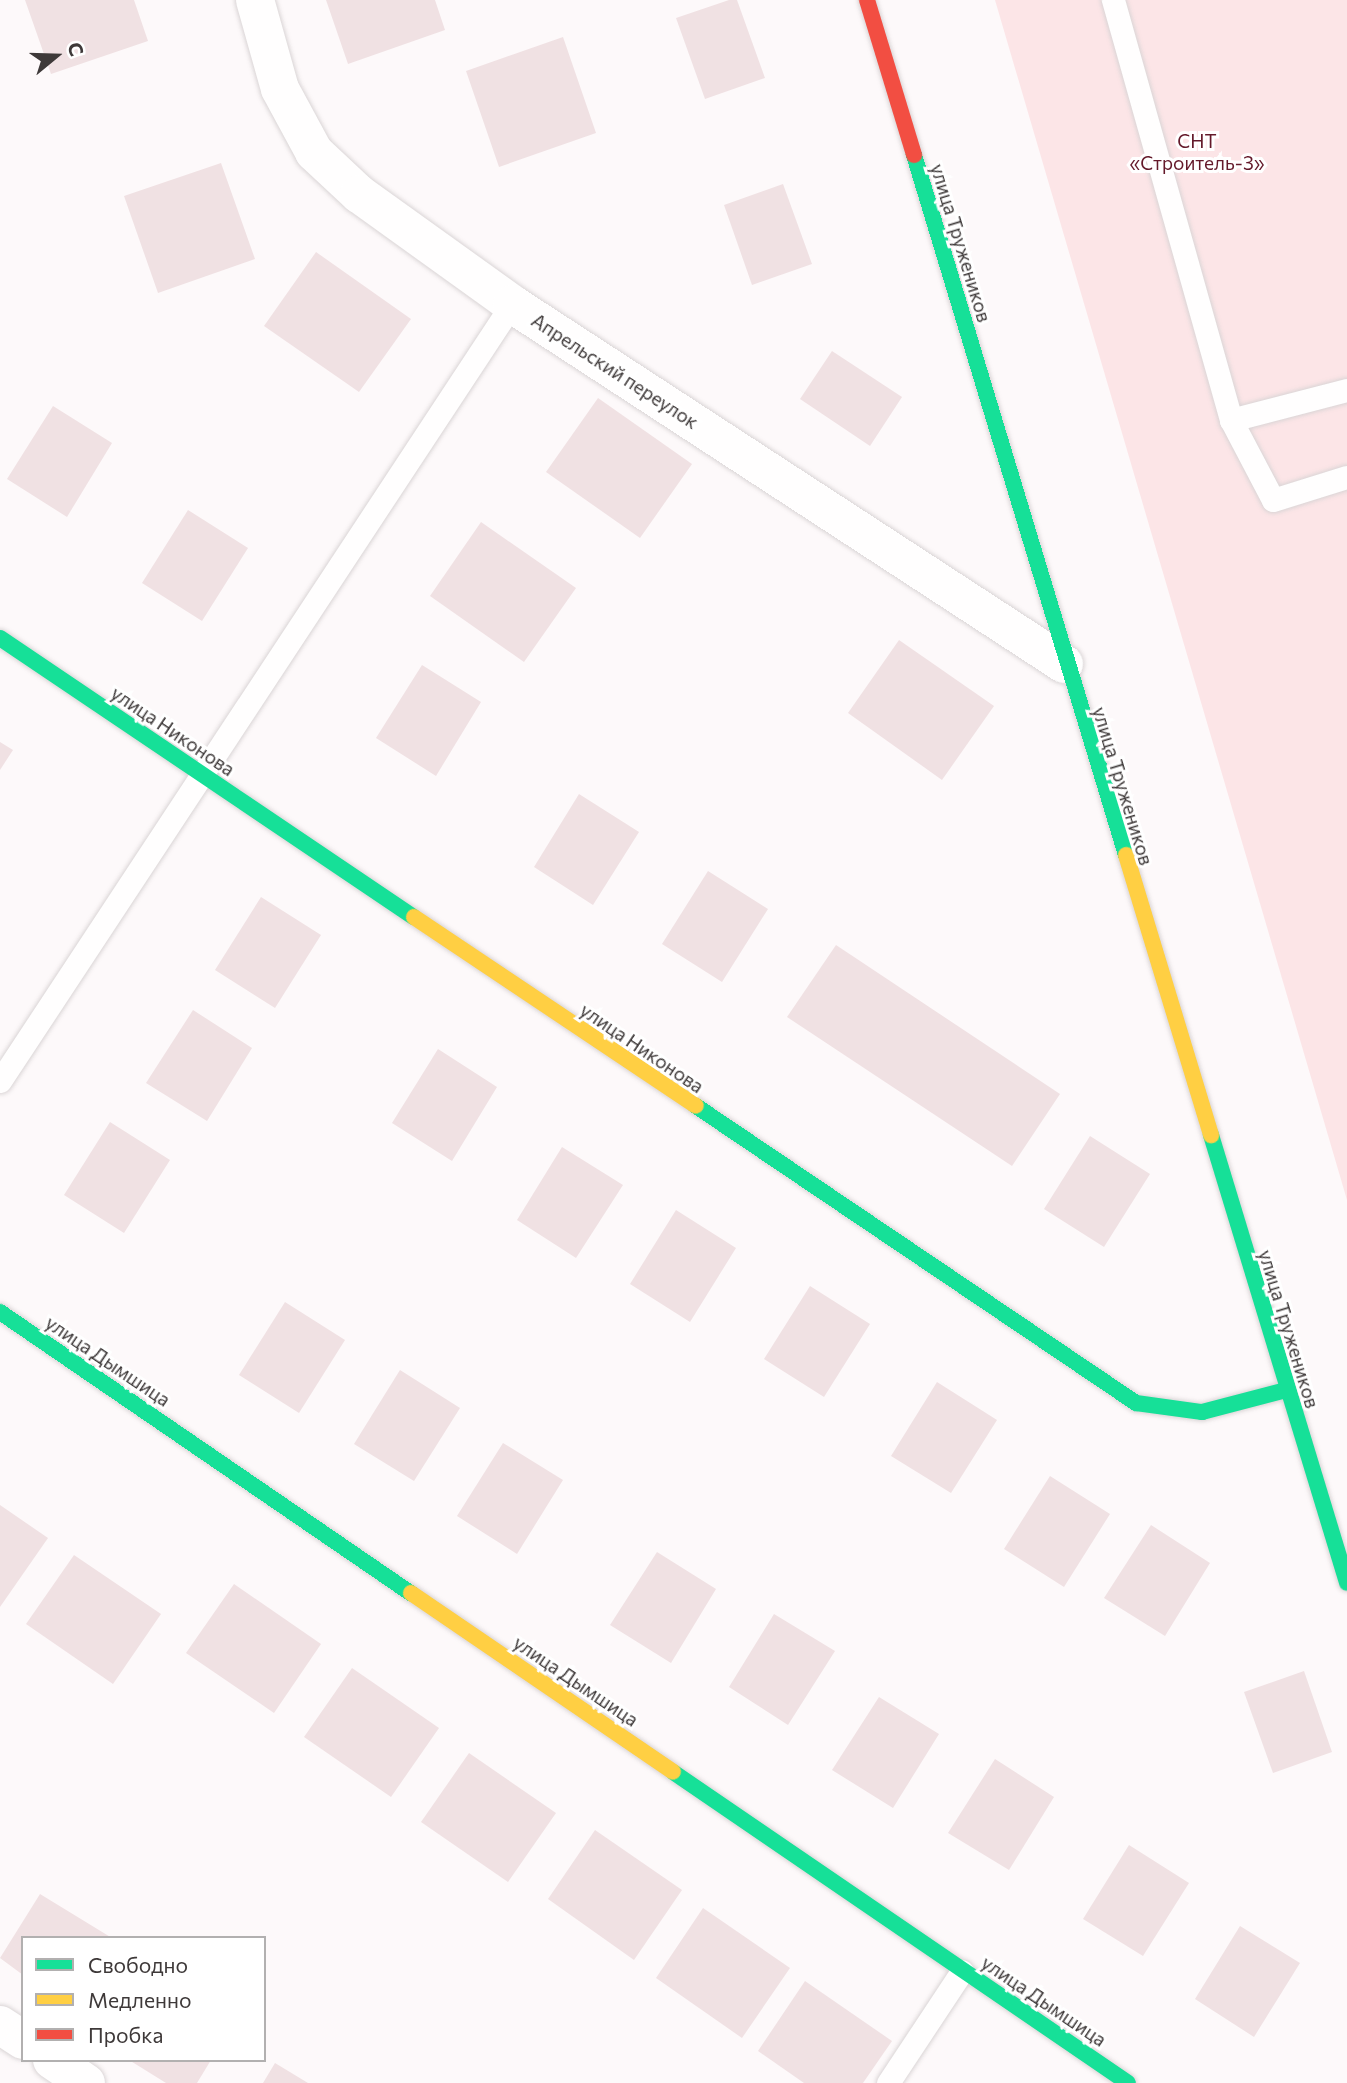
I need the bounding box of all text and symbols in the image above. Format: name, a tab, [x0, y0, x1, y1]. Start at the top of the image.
north arrow	[21, 21, 91, 91]
text: С	[63, 39, 89, 59]
park label: СНТ «Строитель-3»	[1129, 130, 1265, 174]
street label: улица Тружеников	[926, 161, 996, 325]
street label: Апрельский переулок	[527, 309, 703, 433]
street label: улица Никонова	[107, 681, 239, 781]
street label: улица Тружеников	[1088, 704, 1158, 868]
street label: улица Никонова	[576, 998, 708, 1098]
street label: улица Тружеников	[1254, 1247, 1324, 1411]
street label: улица Дымшица	[41, 1311, 175, 1411]
street label: улица Дымшица	[509, 1631, 643, 1731]
legend	[21, 1936, 266, 2062]
street label: улица Дымшица	[977, 1951, 1111, 2051]
text: Свободно	[88, 1952, 188, 1977]
text: Медленно	[88, 1987, 192, 2012]
text: Пробка	[88, 2022, 163, 2047]

